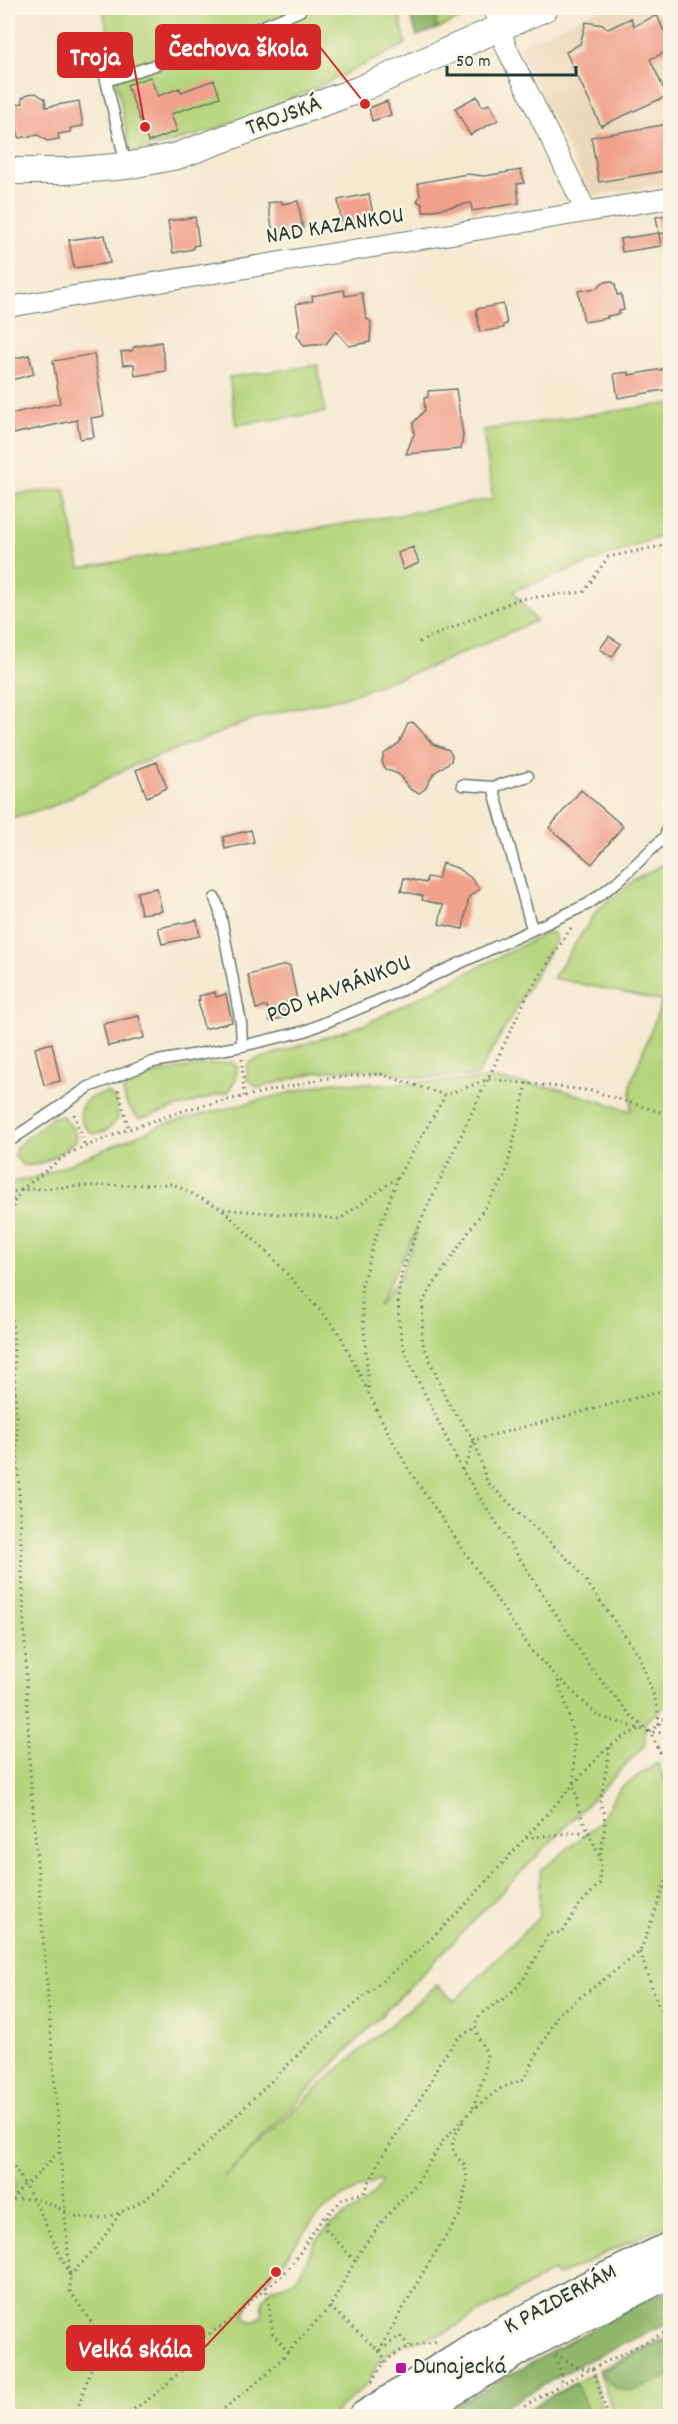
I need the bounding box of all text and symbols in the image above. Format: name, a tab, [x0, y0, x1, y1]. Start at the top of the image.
callout: Čechova škola	[156, 25, 320, 69]
text: Čechova škola	[168, 32, 308, 69]
callout: Troja	[58, 33, 132, 77]
scale bar	[447, 39, 576, 77]
text: Troja	[70, 41, 121, 78]
text: 50 m	[456, 50, 491, 75]
street label: TROJSKÁ	[242, 88, 326, 146]
street label: NAD KAZANKOU	[264, 199, 406, 255]
street label: POD HAVRÁNKOU	[262, 947, 416, 1033]
street label: K PAZDERKÁM	[498, 2256, 624, 2344]
callout: Velká skála	[67, 2326, 204, 2370]
text: Velká skála	[79, 2333, 192, 2370]
place label: Dunajecká	[413, 2351, 506, 2385]
marker: Dunajecká	[394, 2361, 408, 2375]

